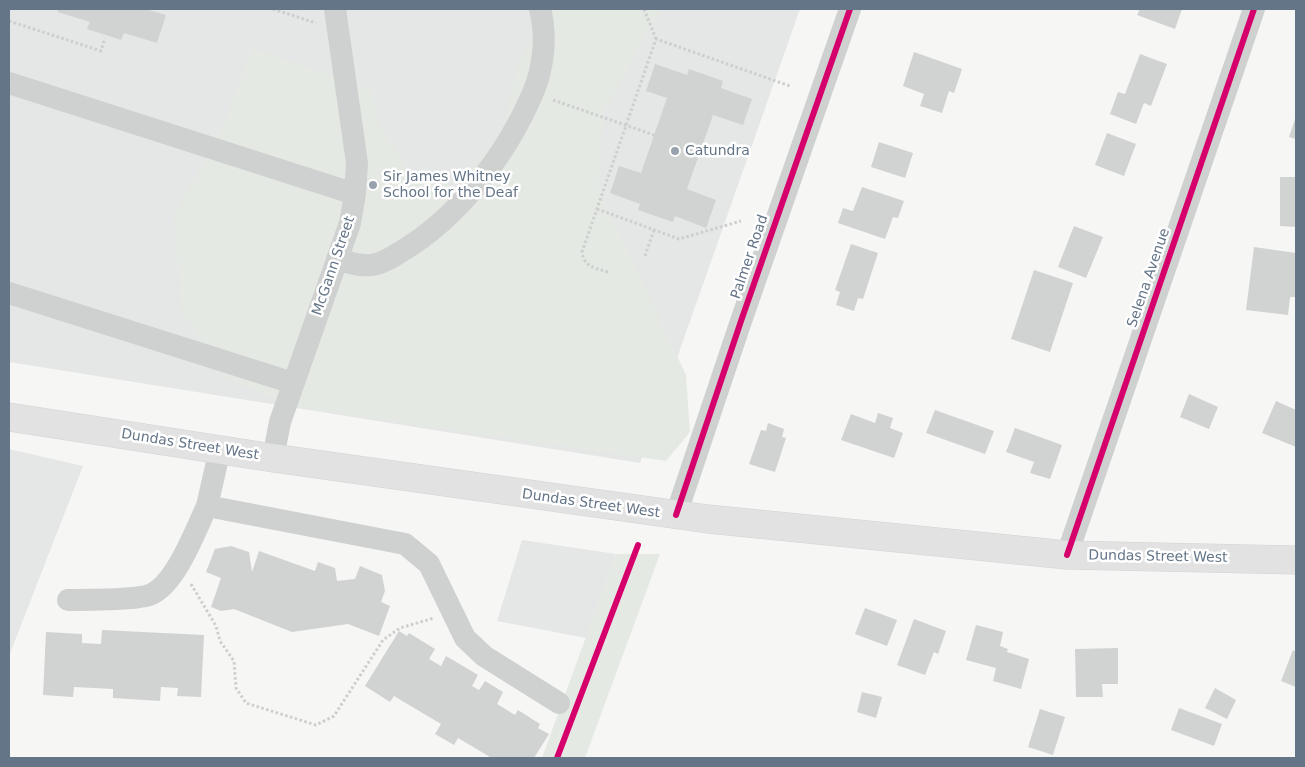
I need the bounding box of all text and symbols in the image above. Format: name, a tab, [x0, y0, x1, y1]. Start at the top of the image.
place label: Catundra	[685, 143, 750, 159]
marker: Catundra	[669, 145, 681, 157]
place label: Sir James Whitney School for the Deaf	[383, 169, 518, 202]
marker: Sir James Whitney School for the Deaf	[367, 179, 379, 191]
street label: Palmer Road	[728, 213, 772, 301]
street label: McGann Street	[309, 214, 359, 318]
street label: Selena Avenue	[1124, 226, 1174, 330]
street label: Dundas Street West	[120, 426, 260, 464]
street label: Dundas Street West	[521, 486, 661, 522]
street label: Dundas Street West	[1088, 547, 1228, 567]

